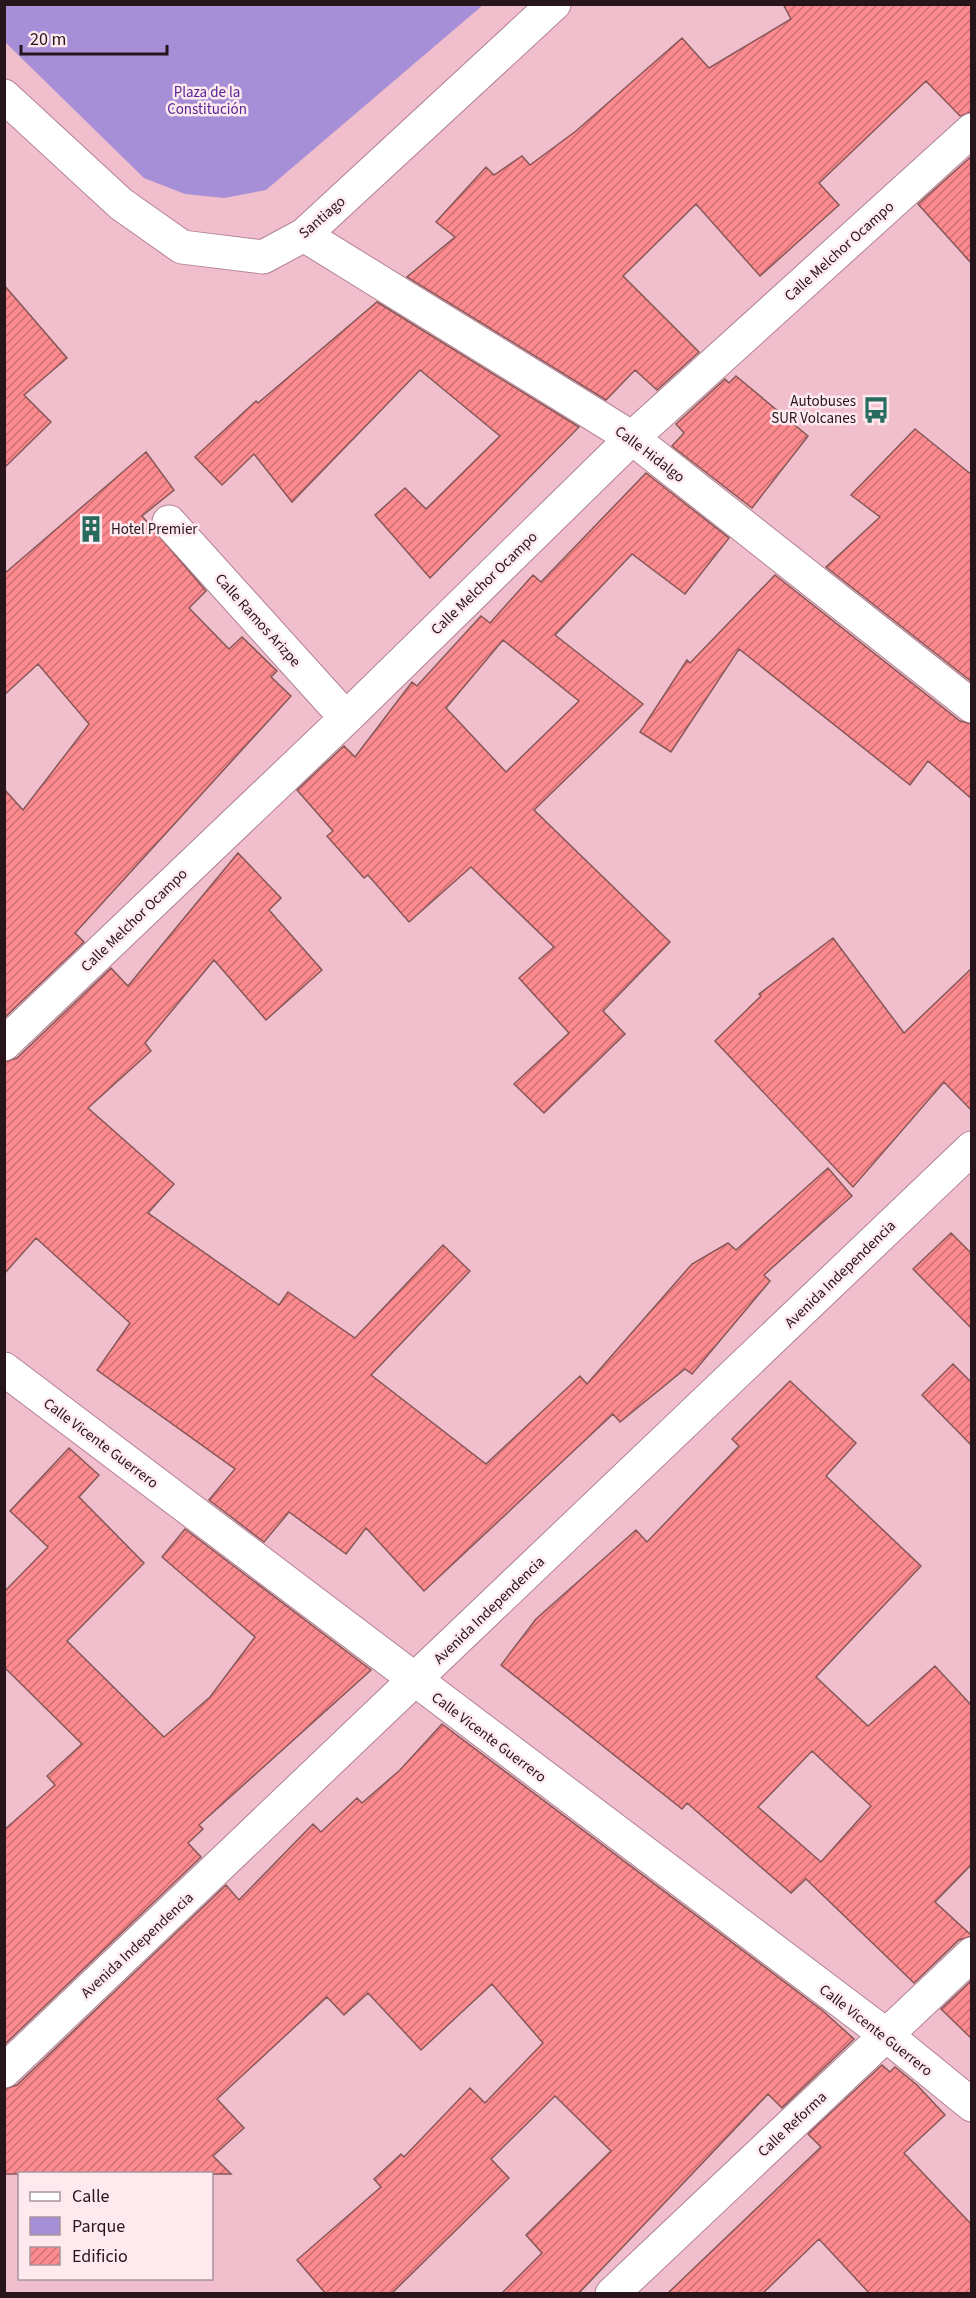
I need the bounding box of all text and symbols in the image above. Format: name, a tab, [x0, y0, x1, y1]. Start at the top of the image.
scale bar	[21, 18, 166, 56]
text: 20 m	[30, 27, 66, 52]
park label: Plaza de la Constitución	[167, 82, 247, 120]
street label: Santiago	[294, 191, 350, 244]
street label: Calle Melchor Ocampo	[780, 196, 899, 306]
place label: Autobuses SUR Volcanes	[771, 391, 856, 429]
bus stop icon: Autobuses SUR Volcanes	[861, 395, 891, 425]
street label: Calle Hidalgo	[610, 421, 689, 488]
building icon: Hotel Premier	[76, 514, 106, 544]
place label: Hotel Premier	[111, 519, 198, 540]
street label: Calle Melchor Ocampo	[426, 527, 542, 640]
street label: Calle Ramos Arizpe	[210, 569, 305, 672]
street label: Calle Melchor Ocampo	[76, 864, 192, 977]
street label: Avenida Independencia	[780, 1216, 901, 1333]
street label: Calle Vicente Guerrero	[39, 1393, 162, 1494]
street label: Avenida Independencia	[429, 1552, 550, 1669]
street label: Calle Vicente Guerrero	[427, 1687, 550, 1788]
street label: Avenida Independencia	[76, 1888, 198, 2003]
street label: Calle Vicente Guerrero	[815, 1979, 937, 2081]
street label: Calle Reforma	[753, 2087, 832, 2162]
legend	[18, 2172, 213, 2280]
text: Calle	[72, 2184, 110, 2209]
text: Parque	[72, 2214, 125, 2239]
text: Edificio	[72, 2244, 128, 2269]

